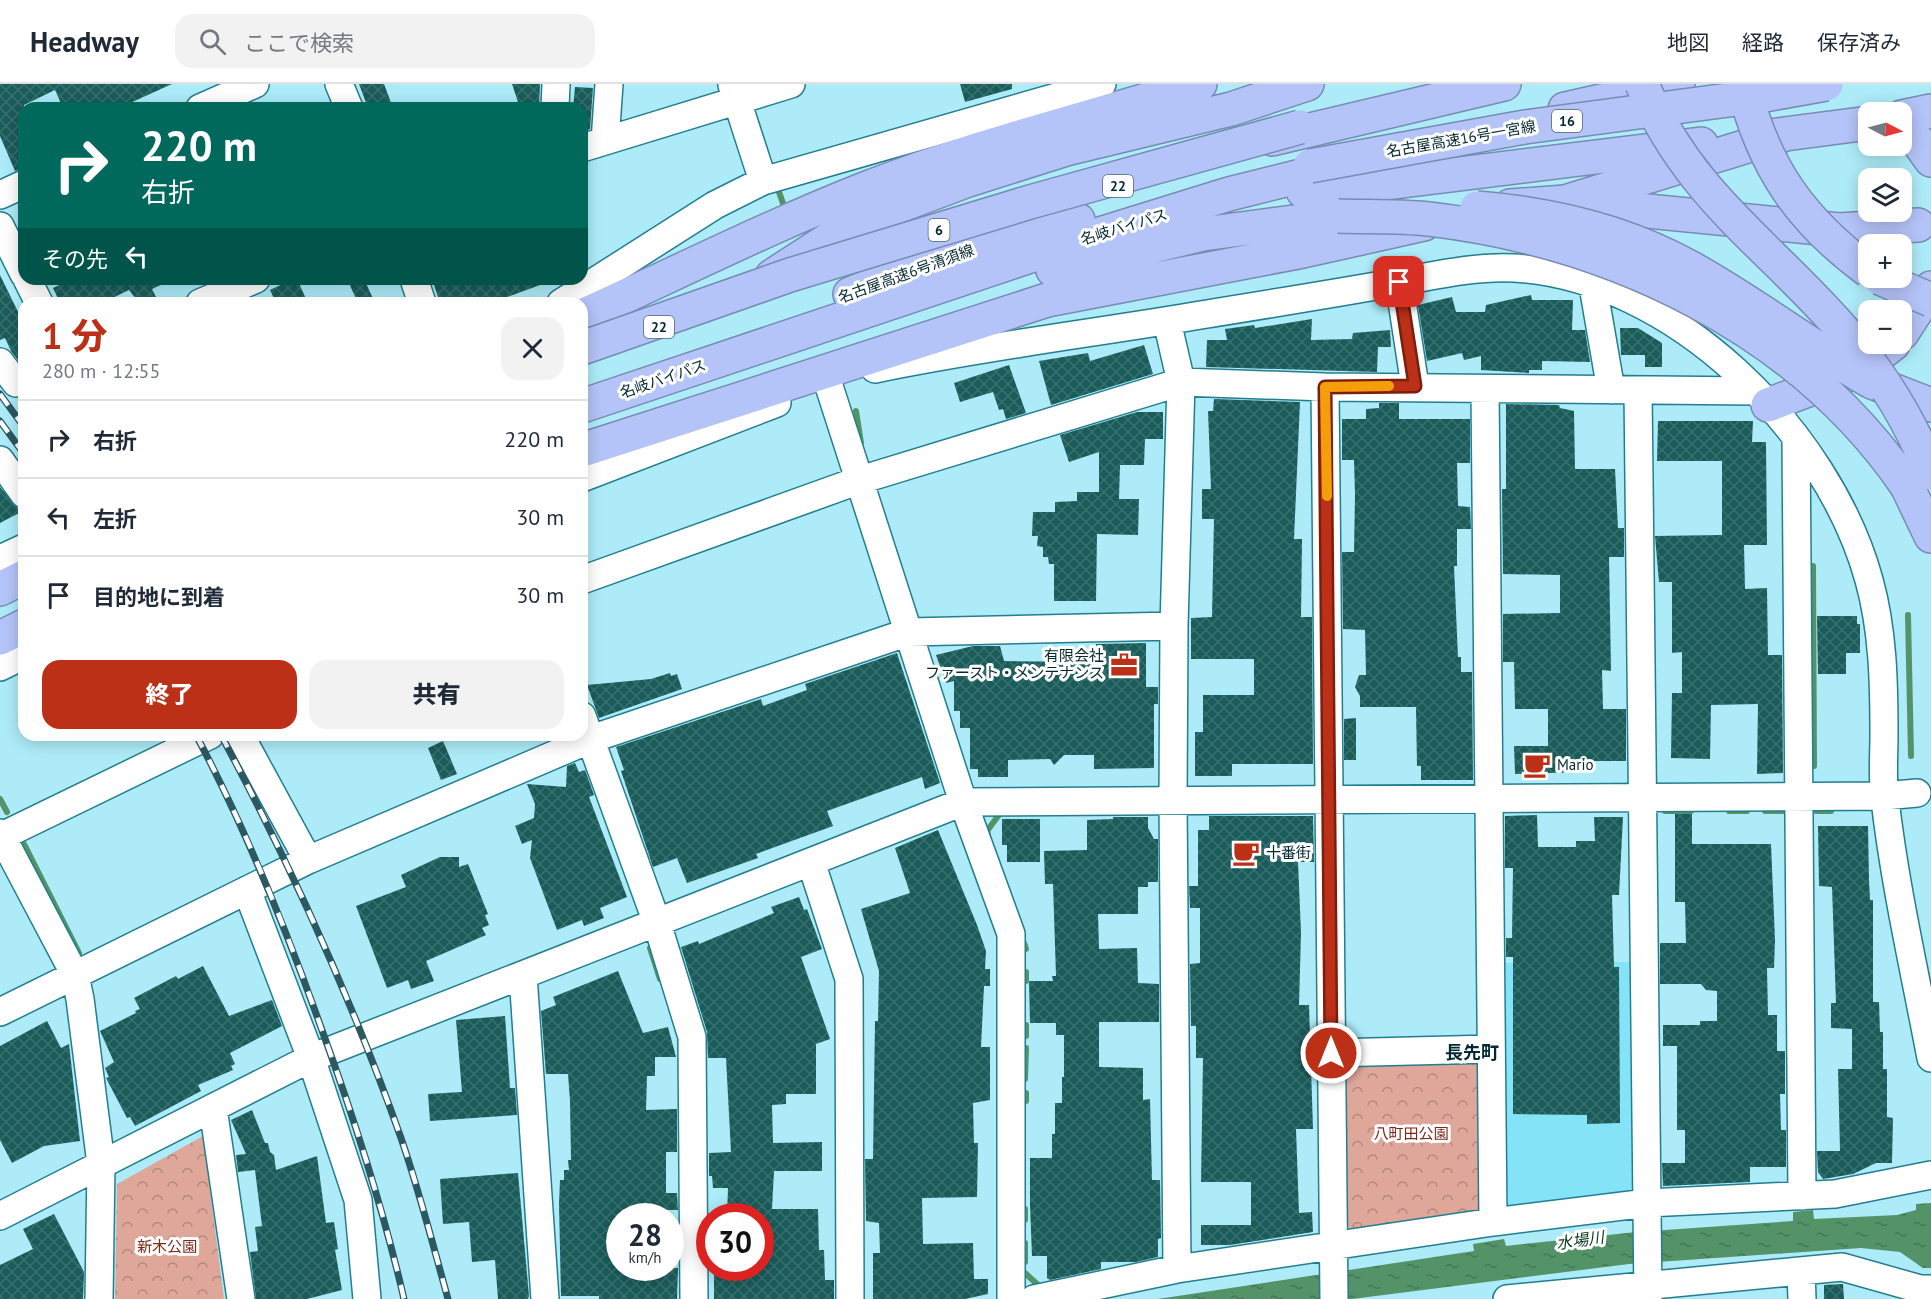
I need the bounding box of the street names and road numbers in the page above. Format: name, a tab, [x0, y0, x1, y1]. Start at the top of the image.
road number: 16	[1552, 110, 1582, 132]
street label: 名古屋高速16号一宮線	[1385, 116, 1537, 161]
road number: 22	[1103, 175, 1133, 197]
street label: 名岐バイパス	[1078, 204, 1170, 249]
road number: 6	[928, 219, 950, 241]
street label: 名古屋高速6号清須線	[835, 240, 976, 307]
road number: 22	[644, 316, 674, 338]
street label: 名岐バイパス	[617, 355, 708, 402]

